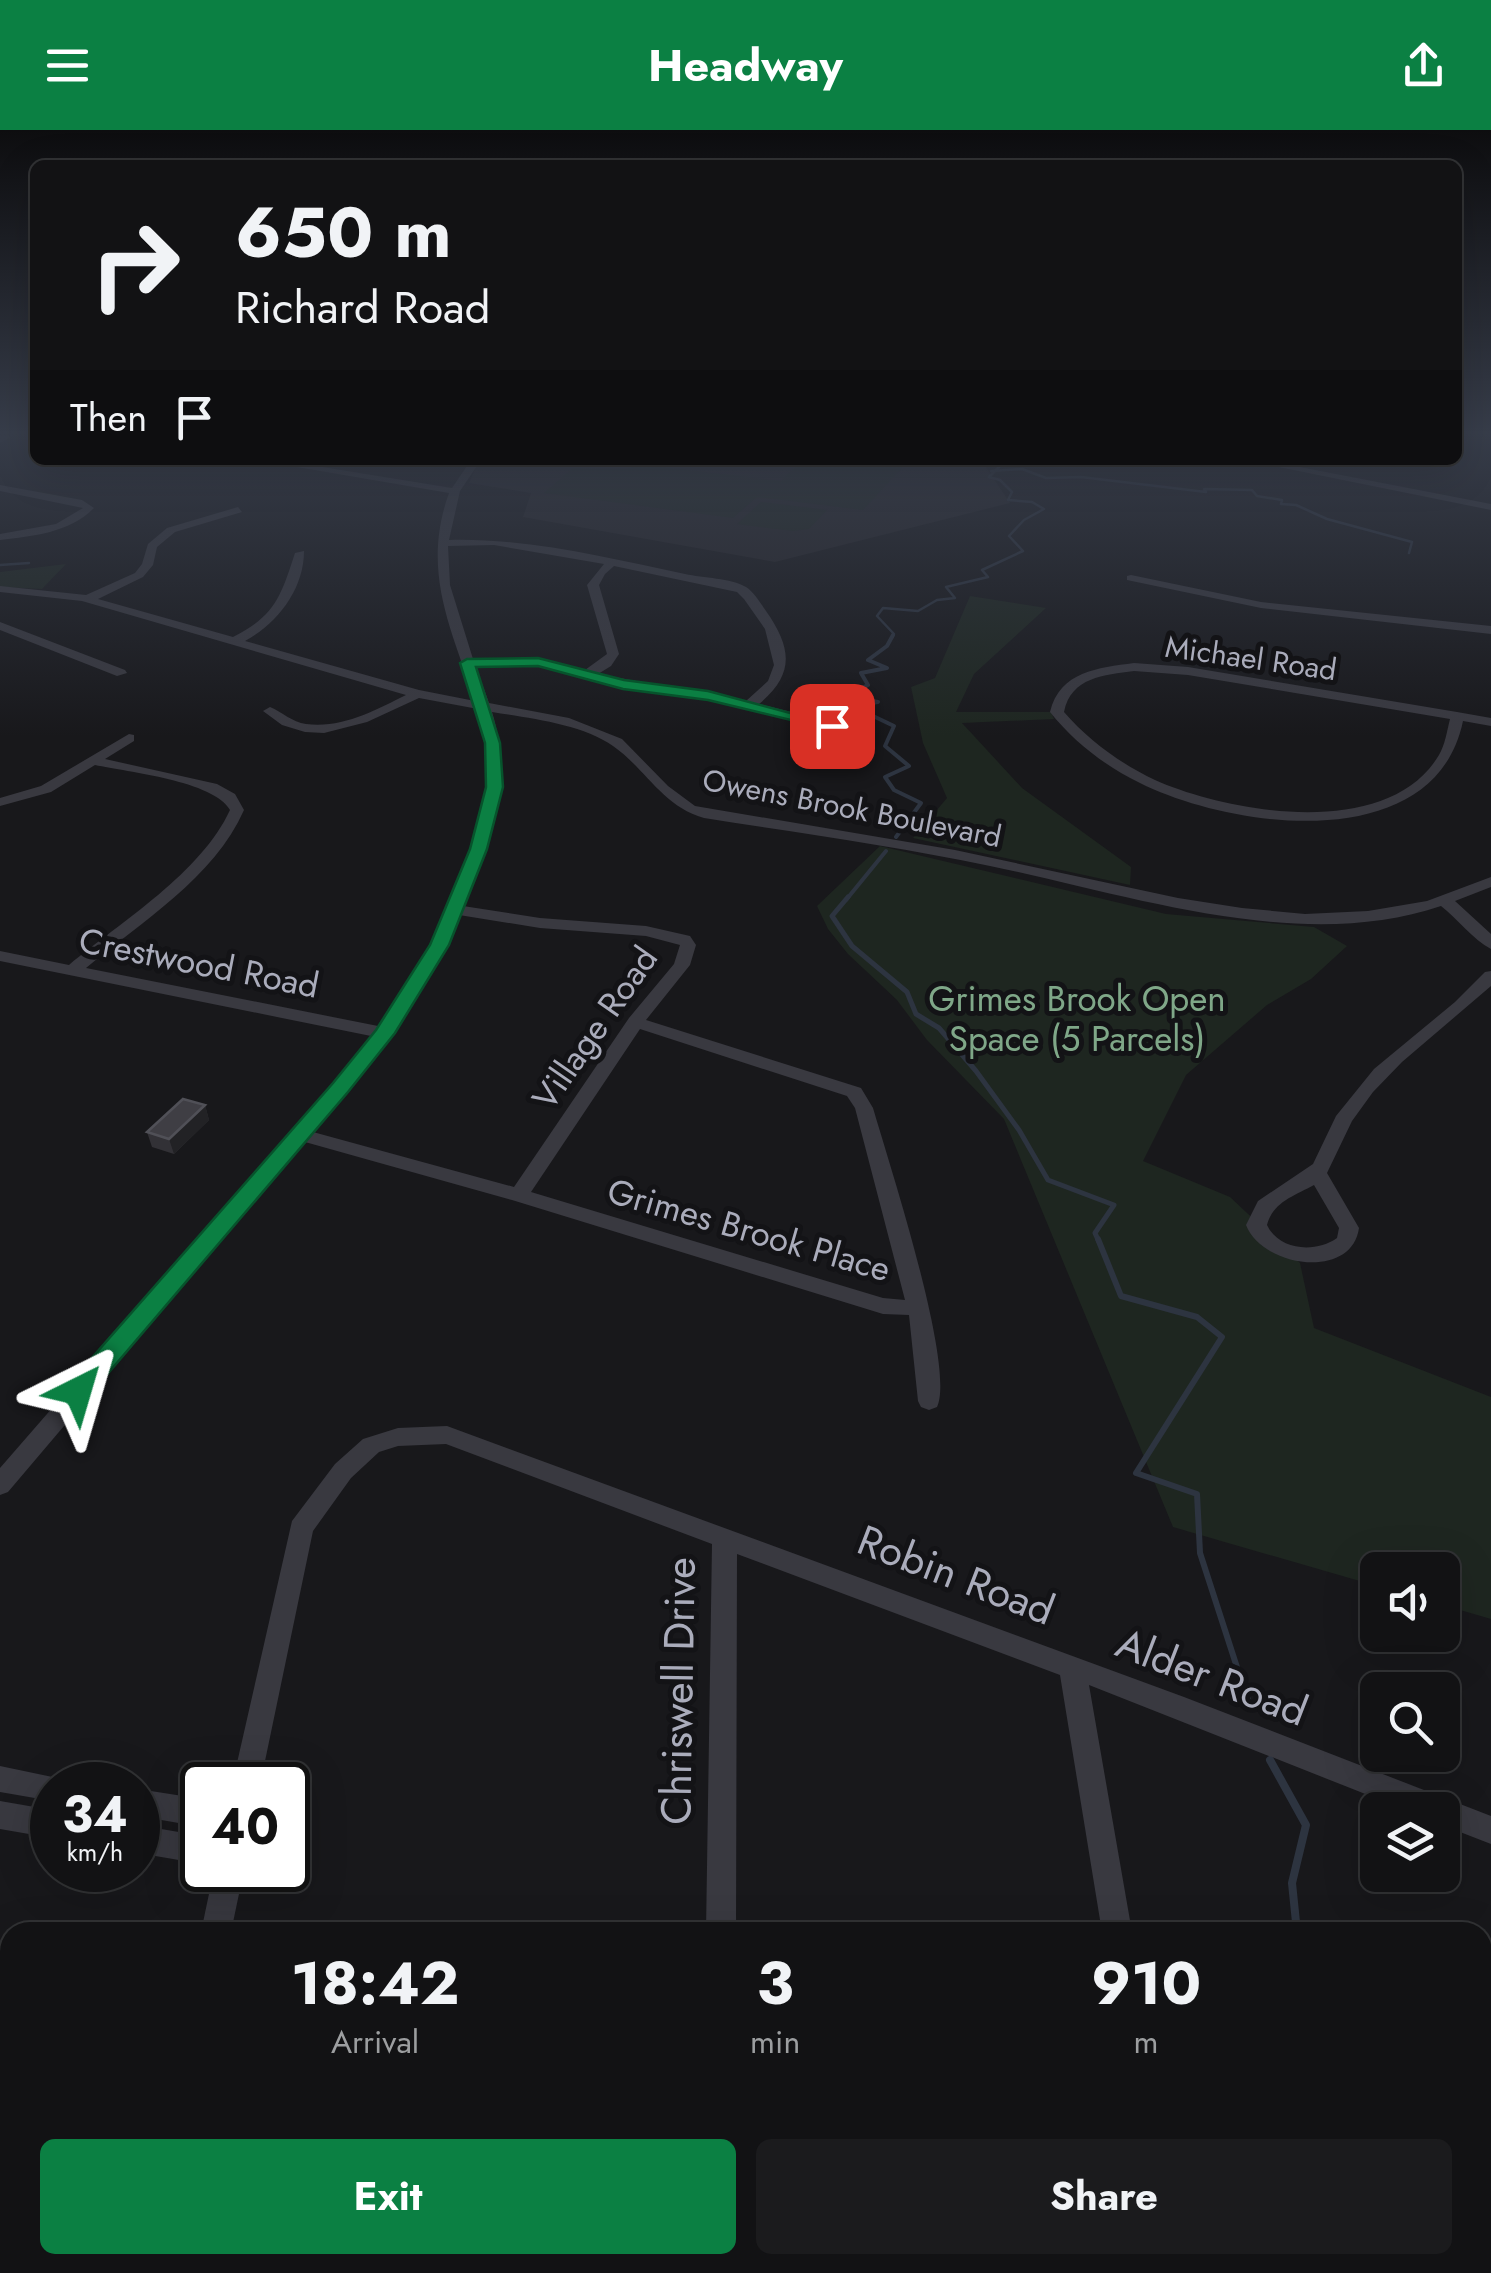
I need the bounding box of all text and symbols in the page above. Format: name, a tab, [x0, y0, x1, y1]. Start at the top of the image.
text: Headway	[648, 33, 843, 98]
icon: menu	[40, 38, 95, 93]
icon: share	[1396, 38, 1451, 93]
text: 650 m	[235, 182, 452, 283]
icon: right	[70, 200, 200, 330]
text: Richard Road	[235, 275, 490, 340]
text: Then	[70, 390, 147, 445]
icon: arrive	[167, 390, 222, 445]
street label: Michael Road	[1163, 625, 1339, 691]
pin	[790, 684, 875, 769]
icon: arrive	[805, 699, 860, 754]
street label: Owens Brook Boulevard	[699, 758, 1005, 858]
street label: Crestwood Road	[75, 915, 323, 1011]
street label: Village Road	[520, 936, 670, 1120]
park label: Grimes Brook Open Space (5 Parcels)	[928, 974, 1226, 1064]
street label: Grimes Brook Place	[602, 1166, 896, 1294]
position arrow	[26, 1339, 130, 1443]
street label: Robin Road	[849, 1510, 1063, 1640]
map controls	[1360, 1552, 1460, 1892]
button: sound	[1360, 1552, 1460, 1652]
street label: Chriswell Drive	[645, 1557, 711, 1825]
street label: Alder Road	[1107, 1613, 1317, 1741]
button: search	[1360, 1672, 1460, 1772]
speed limit sign: 40	[180, 1762, 310, 1892]
text: 34	[62, 1778, 128, 1851]
button: layers	[1360, 1792, 1460, 1892]
text: km/h	[67, 1834, 123, 1870]
text: 18:42	[291, 1940, 459, 2027]
text: 3	[757, 1940, 794, 2027]
text: 910	[1091, 1940, 1201, 2027]
text: Arrival	[331, 2019, 419, 2065]
text: min	[750, 2019, 800, 2065]
text: m	[1134, 2019, 1159, 2065]
button: Exit	[40, 2139, 736, 2254]
button: Share	[756, 2139, 1452, 2254]

